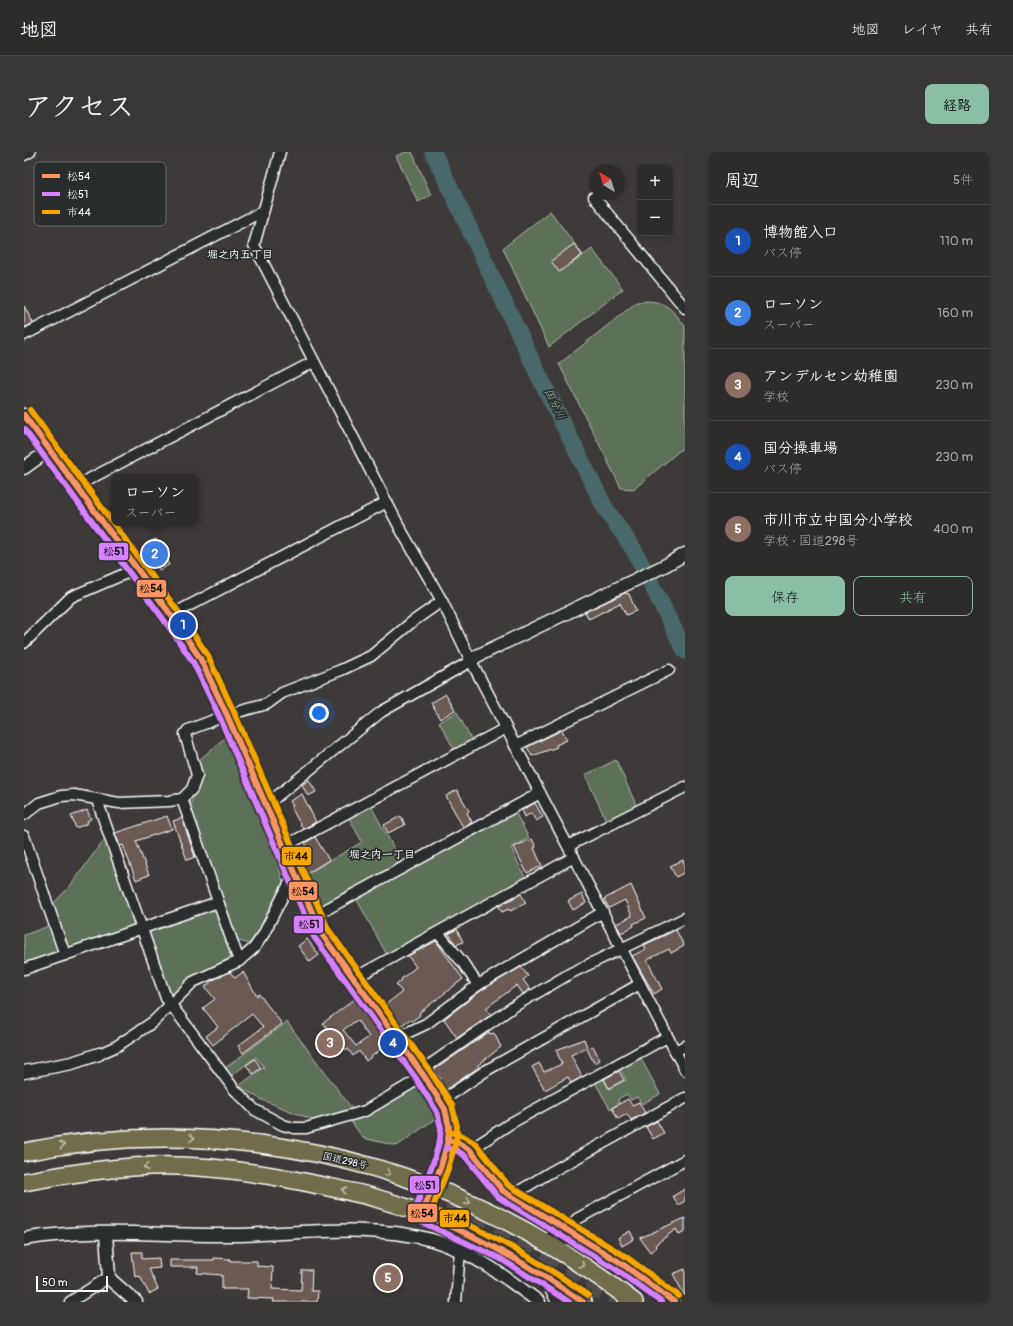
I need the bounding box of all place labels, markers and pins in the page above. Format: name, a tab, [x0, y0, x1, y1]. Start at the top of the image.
pin: 2	[142, 539, 168, 569]
pin: 1	[170, 610, 196, 640]
pin: 3	[317, 1028, 343, 1058]
pin: 4	[380, 1028, 406, 1058]
pin: 5	[375, 1263, 401, 1293]

